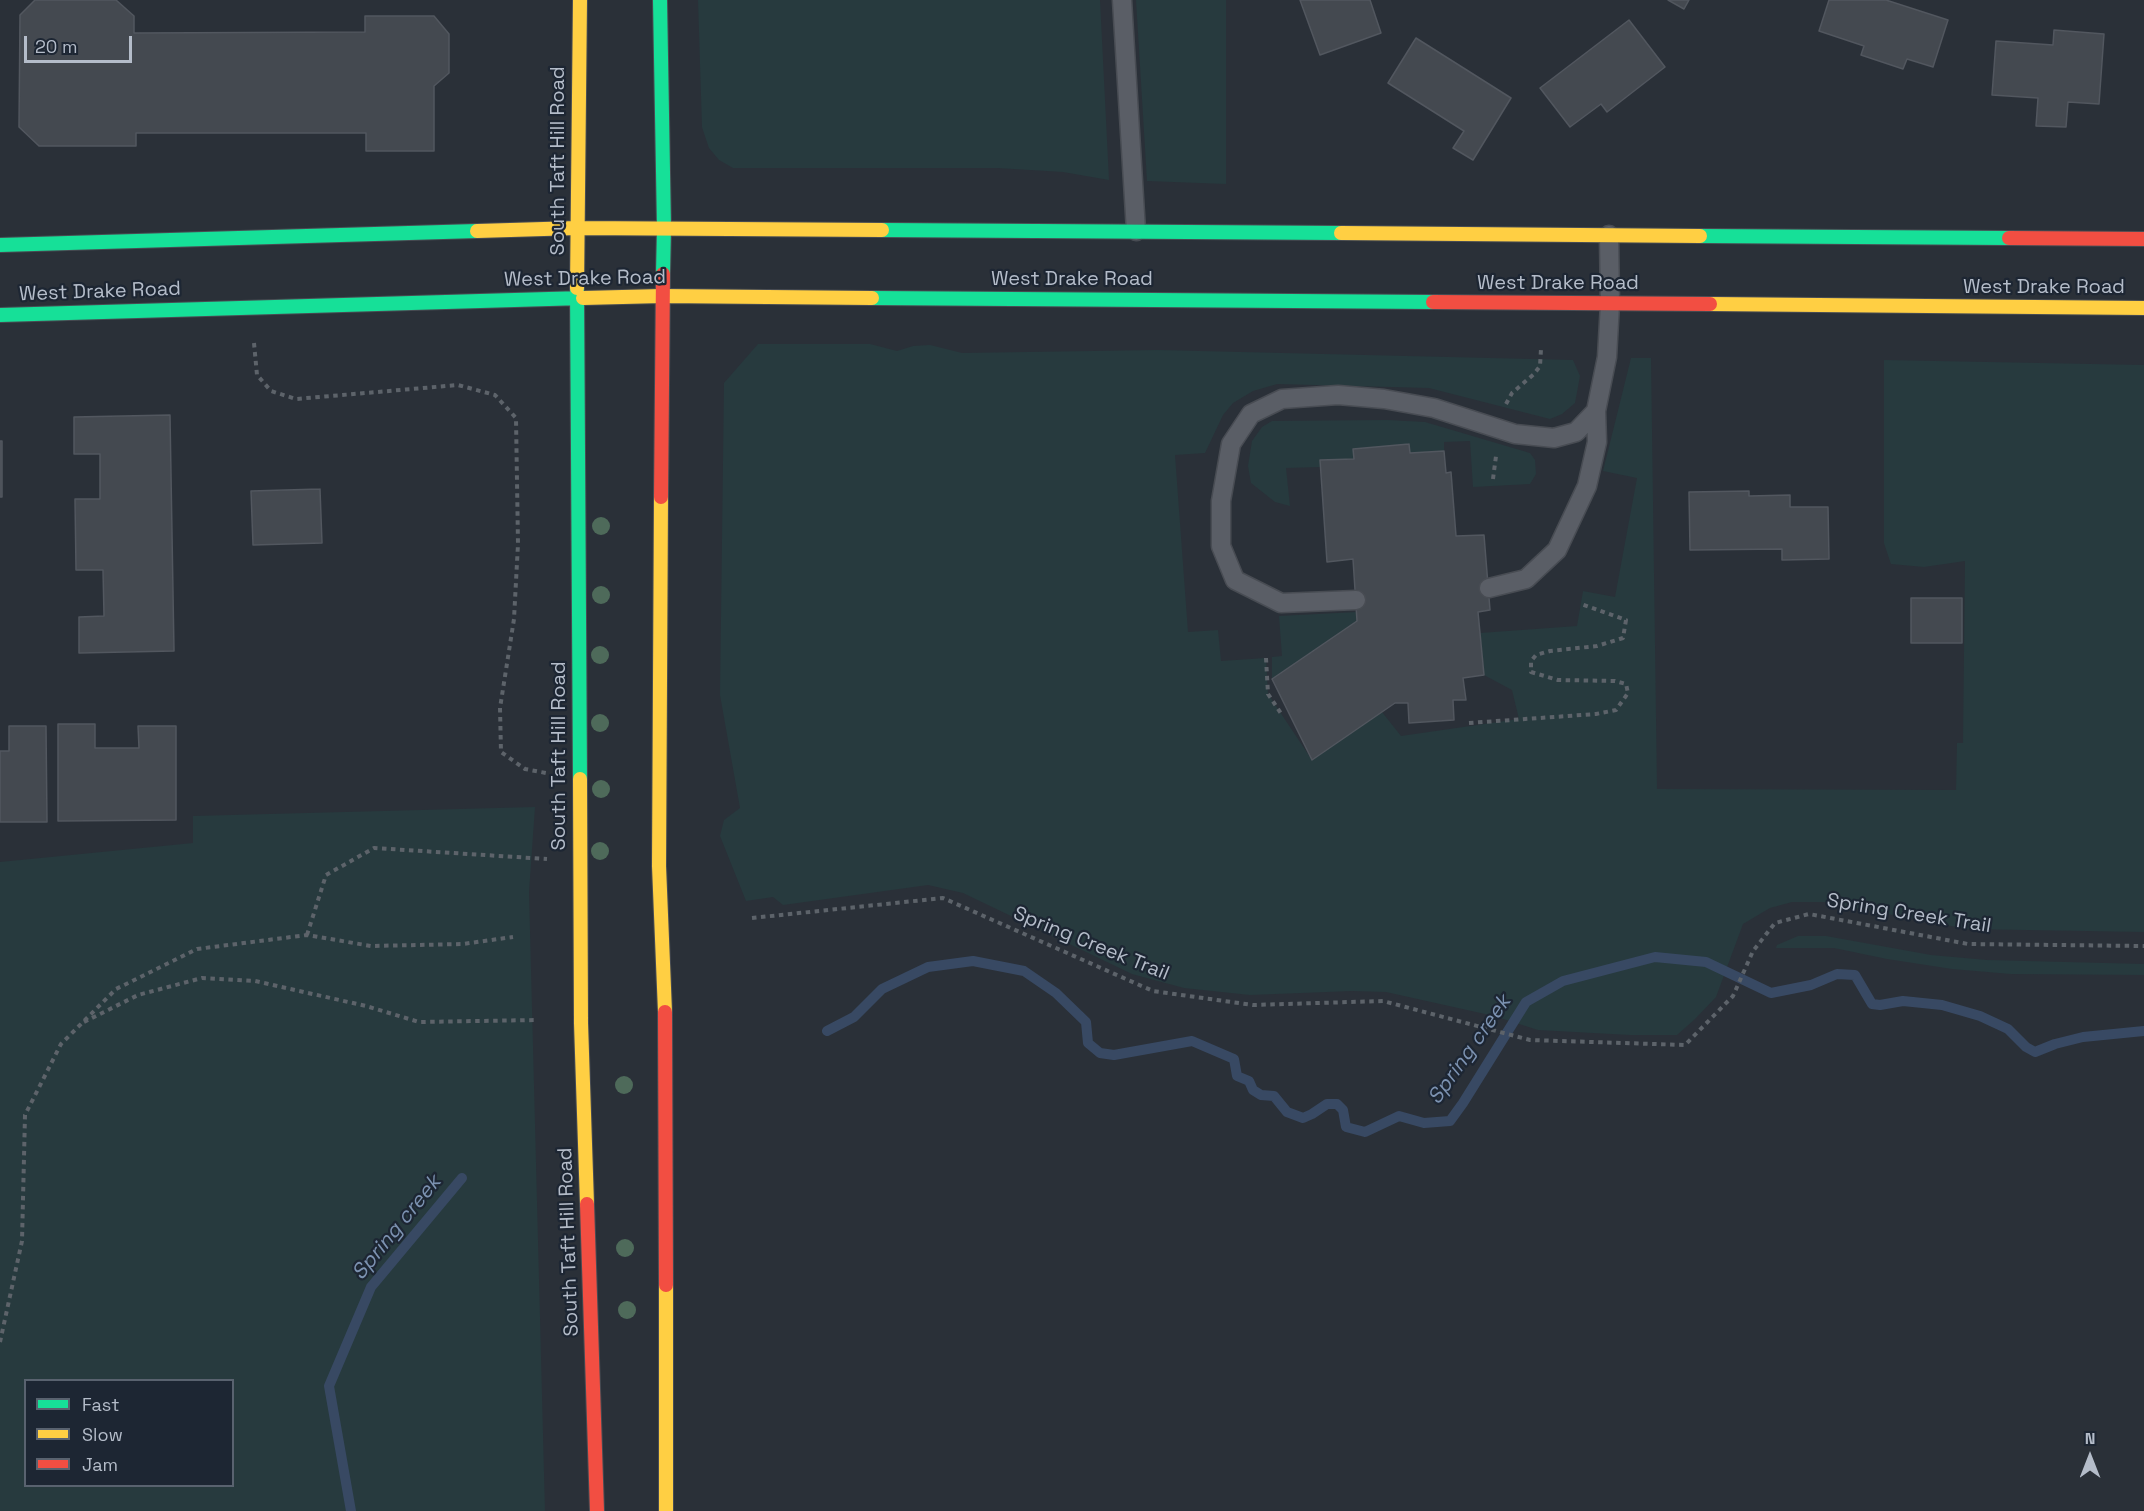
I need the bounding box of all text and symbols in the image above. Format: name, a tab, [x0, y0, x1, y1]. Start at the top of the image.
scale bar	[27, 24, 135, 62]
text: 20 m	[35, 35, 78, 58]
street label: South Taft Hill Road	[547, 66, 571, 256]
street label: West Drake Road	[504, 266, 666, 292]
street label: West Drake Road	[991, 268, 1153, 292]
street label: West Drake Road	[1477, 272, 1639, 296]
street label: West Drake Road	[1963, 276, 2125, 300]
street label: West Drake Road	[19, 277, 181, 307]
street label: South Taft Hill Road	[548, 661, 572, 851]
street label: Spring Creek Trail	[1825, 889, 1993, 939]
street label: Spring Creek Trail	[1009, 902, 1173, 986]
water label: Spring creek	[1423, 991, 1517, 1109]
street label: South Taft Hill Road	[554, 1147, 584, 1337]
water label: Spring creek	[347, 1171, 447, 1285]
legend	[24, 1379, 234, 1487]
text: Fast	[82, 1393, 119, 1416]
text: Slow	[82, 1423, 123, 1446]
north arrow	[2060, 1427, 2120, 1487]
text: N	[2085, 1428, 2095, 1449]
text: Jam	[82, 1453, 118, 1476]

